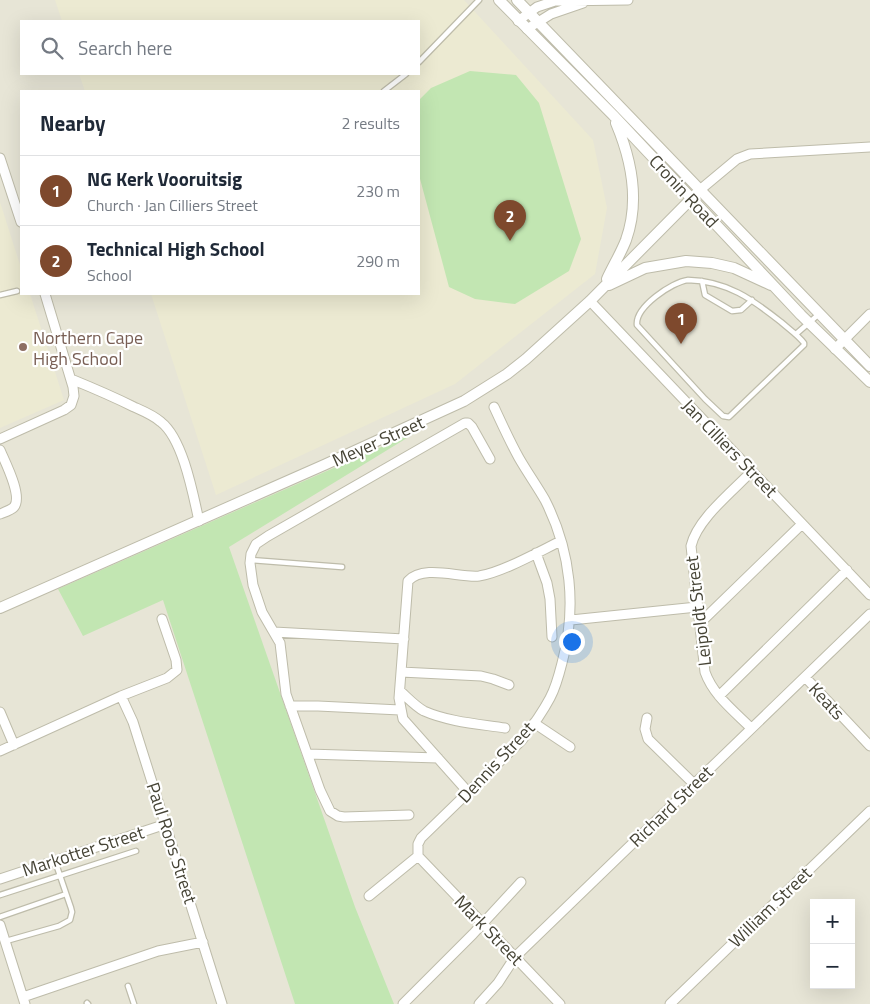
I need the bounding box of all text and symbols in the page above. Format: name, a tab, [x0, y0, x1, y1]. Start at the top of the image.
search box	[20, 20, 420, 75]
text: Search here	[78, 33, 172, 62]
icon: search	[38, 34, 66, 62]
text: Nearby	[40, 107, 105, 139]
text: 2 results	[341, 111, 400, 135]
street label: Cronin Road	[643, 148, 725, 234]
text: NG Kerk Vooruitsig	[87, 164, 242, 193]
text: 1	[52, 179, 60, 203]
text: 230 m	[356, 179, 400, 203]
text: Church · Jan Cilliers Street	[87, 193, 258, 217]
pin: 2	[494, 200, 526, 241]
text: Technical High School	[87, 234, 265, 263]
text: 2	[52, 249, 60, 273]
text: 290 m	[356, 249, 400, 273]
text: School	[87, 263, 132, 287]
pin: 1	[665, 303, 697, 344]
place label: Northern Cape High School	[33, 324, 143, 372]
marker: Northern Cape High School	[17, 341, 29, 353]
street label: Jan Cilliers Street	[676, 393, 785, 504]
street label: Meyer Street	[328, 408, 429, 473]
street label: Leipoldt Street	[678, 554, 718, 668]
your location	[559, 629, 585, 655]
street label: Keats	[803, 676, 851, 726]
street label: Dennis Street	[451, 715, 541, 809]
street label: Richard Street	[623, 759, 720, 853]
street label: Paul Roos Street	[140, 779, 205, 908]
street label: Markotter Street	[19, 818, 148, 883]
street label: William Street	[722, 860, 818, 954]
street label: Mark Street	[448, 888, 530, 972]
map controls	[810, 899, 855, 989]
button: +	[810, 899, 855, 944]
button: −	[810, 944, 855, 989]

